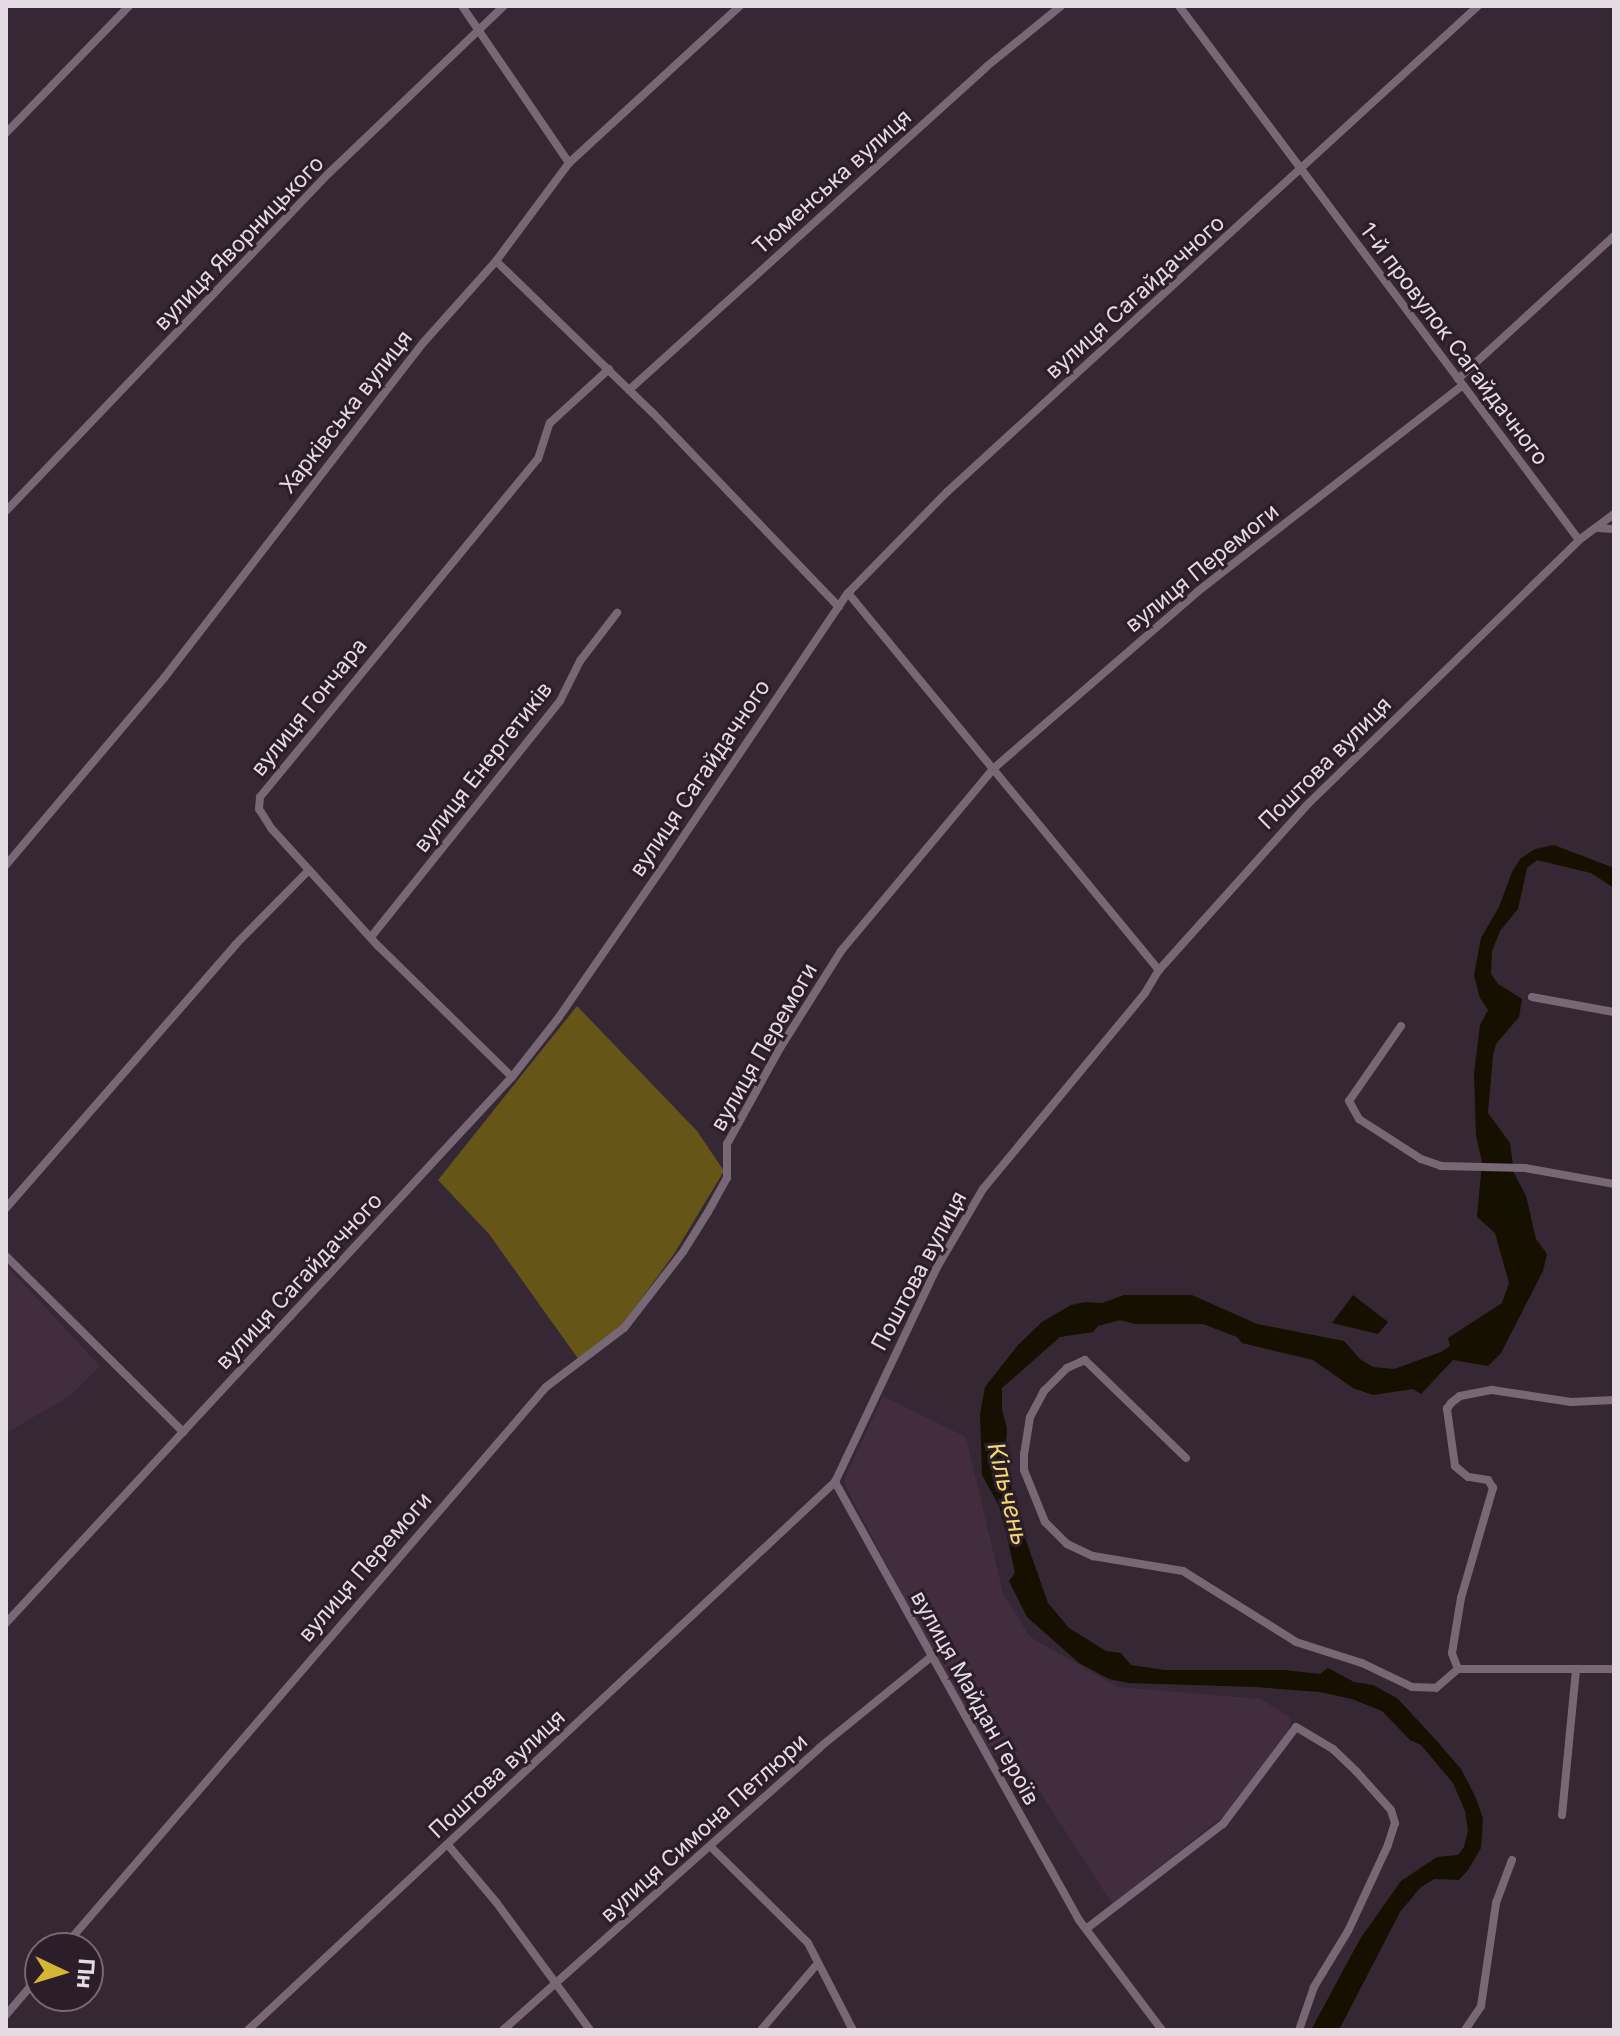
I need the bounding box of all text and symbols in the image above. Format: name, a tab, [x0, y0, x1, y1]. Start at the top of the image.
street label: Тюменська вулиця	[747, 104, 917, 260]
street label: вулиця Яворницького	[149, 150, 329, 336]
street label: вулиця Сагайдачного	[1040, 210, 1230, 384]
street label: 1-й провулок Сагайдачного	[1354, 218, 1554, 470]
street label: Харківська вулиця	[274, 325, 418, 499]
street label: вулиця Перемоги	[1120, 498, 1284, 638]
street label: вулиця Гончара	[245, 633, 373, 781]
street label: вулиця Сагайдачного	[624, 675, 776, 881]
street label: вулиця Енергетиків	[408, 677, 558, 857]
street label: Поштова вулиця	[1253, 691, 1397, 835]
street label: вулиця Перемоги	[705, 958, 823, 1136]
street label: вулиця Сагайдачного	[210, 1187, 388, 1375]
street label: Поштова вулиця	[866, 1187, 972, 1355]
water label: Кільчень	[981, 1440, 1035, 1548]
street label: вулиця Перемоги	[293, 1487, 437, 1647]
street label: вулиця Майдан Героїв	[905, 1586, 1045, 1810]
street label: Поштова вулиця	[423, 1704, 571, 1844]
street label: вулиця Симона Петлюри	[595, 1728, 813, 1928]
north arrow	[24, 1932, 104, 2012]
text: Пн	[72, 1958, 100, 1989]

